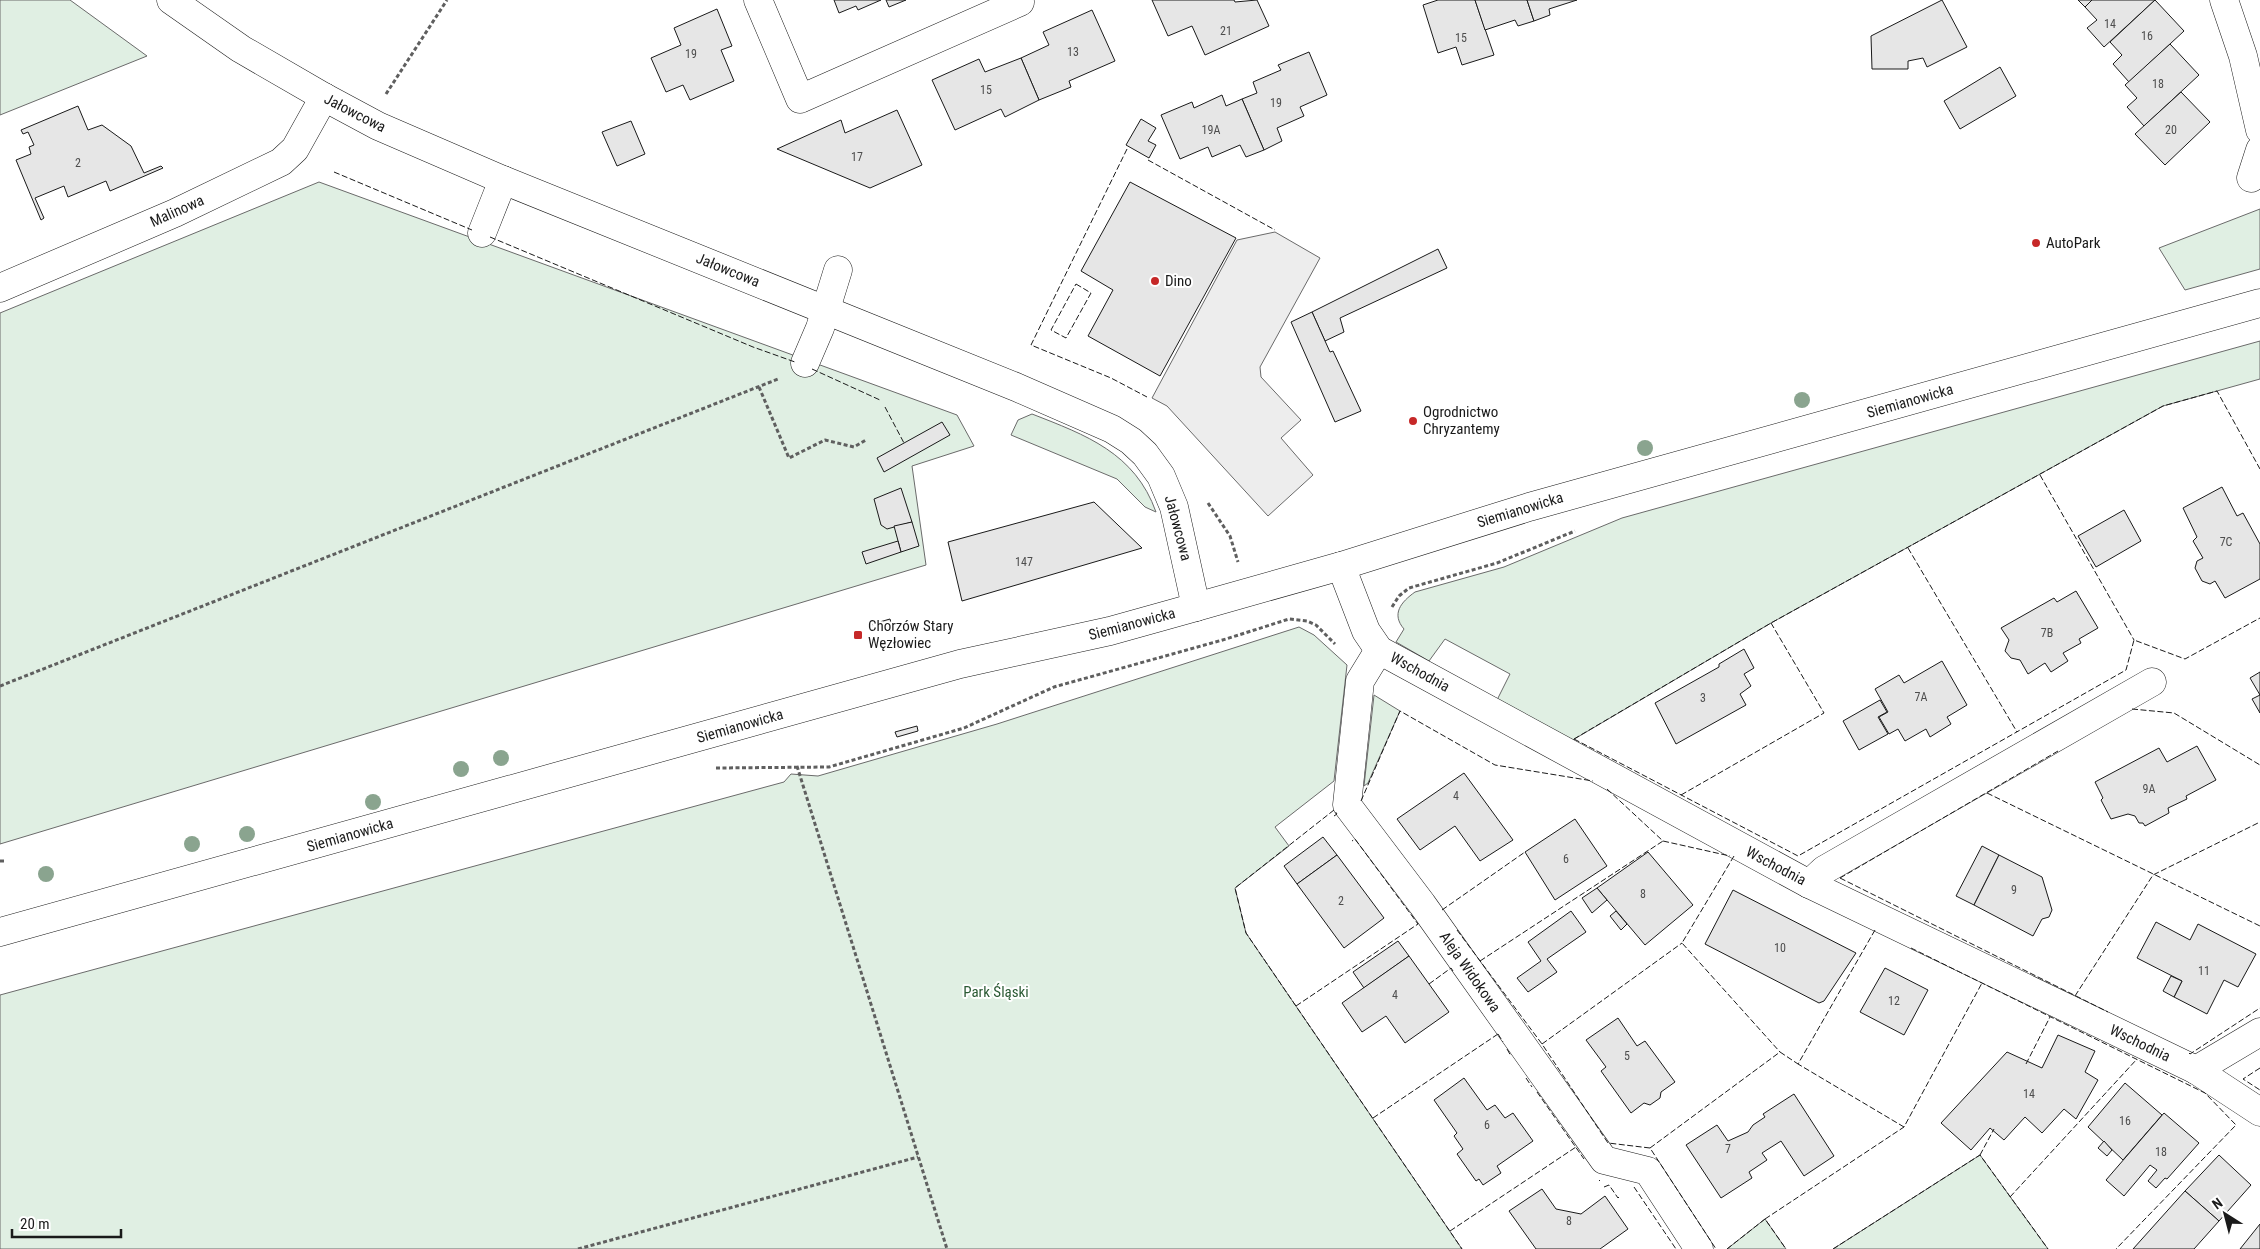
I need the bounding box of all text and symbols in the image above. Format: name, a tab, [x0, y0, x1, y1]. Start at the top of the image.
house number: 14	[2104, 17, 2116, 31]
house number: 21	[1220, 24, 1232, 38]
house number: 16	[2141, 29, 2153, 43]
house number: 15	[1455, 31, 1467, 45]
house number: 13	[1067, 45, 1079, 59]
house number: 19	[685, 47, 697, 61]
house number: 18	[2152, 77, 2164, 91]
house number: 15	[980, 83, 992, 97]
street label: Jałowcowa	[321, 90, 389, 136]
house number: 19	[1270, 96, 1282, 110]
house number: 19A	[1202, 123, 1220, 137]
house number: 20	[2165, 123, 2177, 137]
house number: 17	[851, 150, 863, 164]
house number: 2	[75, 156, 81, 170]
street label: Malinowa	[147, 191, 207, 231]
place label: AutoPark	[2046, 234, 2101, 252]
marker: AutoPark	[2030, 237, 2042, 249]
street label: Jałowcowa	[694, 249, 762, 291]
place label: Dino	[1165, 272, 1192, 290]
marker: Dino	[1149, 275, 1161, 287]
street label: Siemianowicka	[1865, 380, 1955, 422]
place label: Ogrodnictwo Chryzantemy	[1423, 403, 1500, 438]
marker: Ogrodnictwo Chryzantemy	[1407, 415, 1419, 427]
street label: Siemianowicka	[1475, 488, 1565, 532]
street label: Jałowcowa	[1161, 493, 1195, 563]
house number: 7C	[2220, 535, 2233, 549]
house number: 147	[1015, 555, 1033, 569]
street label: Siemianowicka	[1087, 604, 1177, 644]
place label: Chorzów Stary Węzłowiec	[868, 617, 953, 652]
house number: 7B	[2041, 626, 2053, 640]
marker: Chorzów Stary Węzłowiec	[852, 629, 864, 641]
street label: Wschodnia	[1387, 648, 1453, 696]
house number: 7A	[1915, 690, 1928, 704]
house number: 3	[1700, 691, 1706, 705]
street label: Siemianowicka	[695, 705, 785, 747]
house number: 9A	[2143, 782, 2156, 796]
house number: 4	[1453, 789, 1459, 803]
street label: Siemianowicka	[305, 814, 395, 856]
street label: Wschodnia	[1743, 843, 1809, 889]
house number: 6	[1563, 852, 1569, 866]
house number: 9	[2011, 883, 2017, 897]
house number: 8	[1640, 887, 1646, 901]
house number: 2	[1338, 894, 1344, 908]
street label: Aleja Widokowa	[1436, 928, 1504, 1016]
house number: 10	[1774, 941, 1786, 955]
house number: 11	[2198, 964, 2210, 978]
park label: Park Śląski	[963, 983, 1029, 1001]
house number: 4	[1392, 988, 1398, 1002]
house number: 12	[1888, 994, 1900, 1008]
street label: Wschodnia	[2107, 1021, 2173, 1065]
house number: 5	[1624, 1049, 1630, 1063]
house number: 14	[2023, 1087, 2035, 1101]
house number: 16	[2119, 1114, 2131, 1128]
house number: 6	[1484, 1118, 1490, 1132]
house number: 7	[1725, 1142, 1731, 1156]
house number: 18	[2155, 1145, 2167, 1159]
north arrow	[2200, 1189, 2250, 1239]
text: N	[2209, 1194, 2226, 1212]
scale bar	[12, 1206, 121, 1238]
house number: 8	[1566, 1214, 1572, 1228]
text: 20 m	[20, 1215, 50, 1233]

